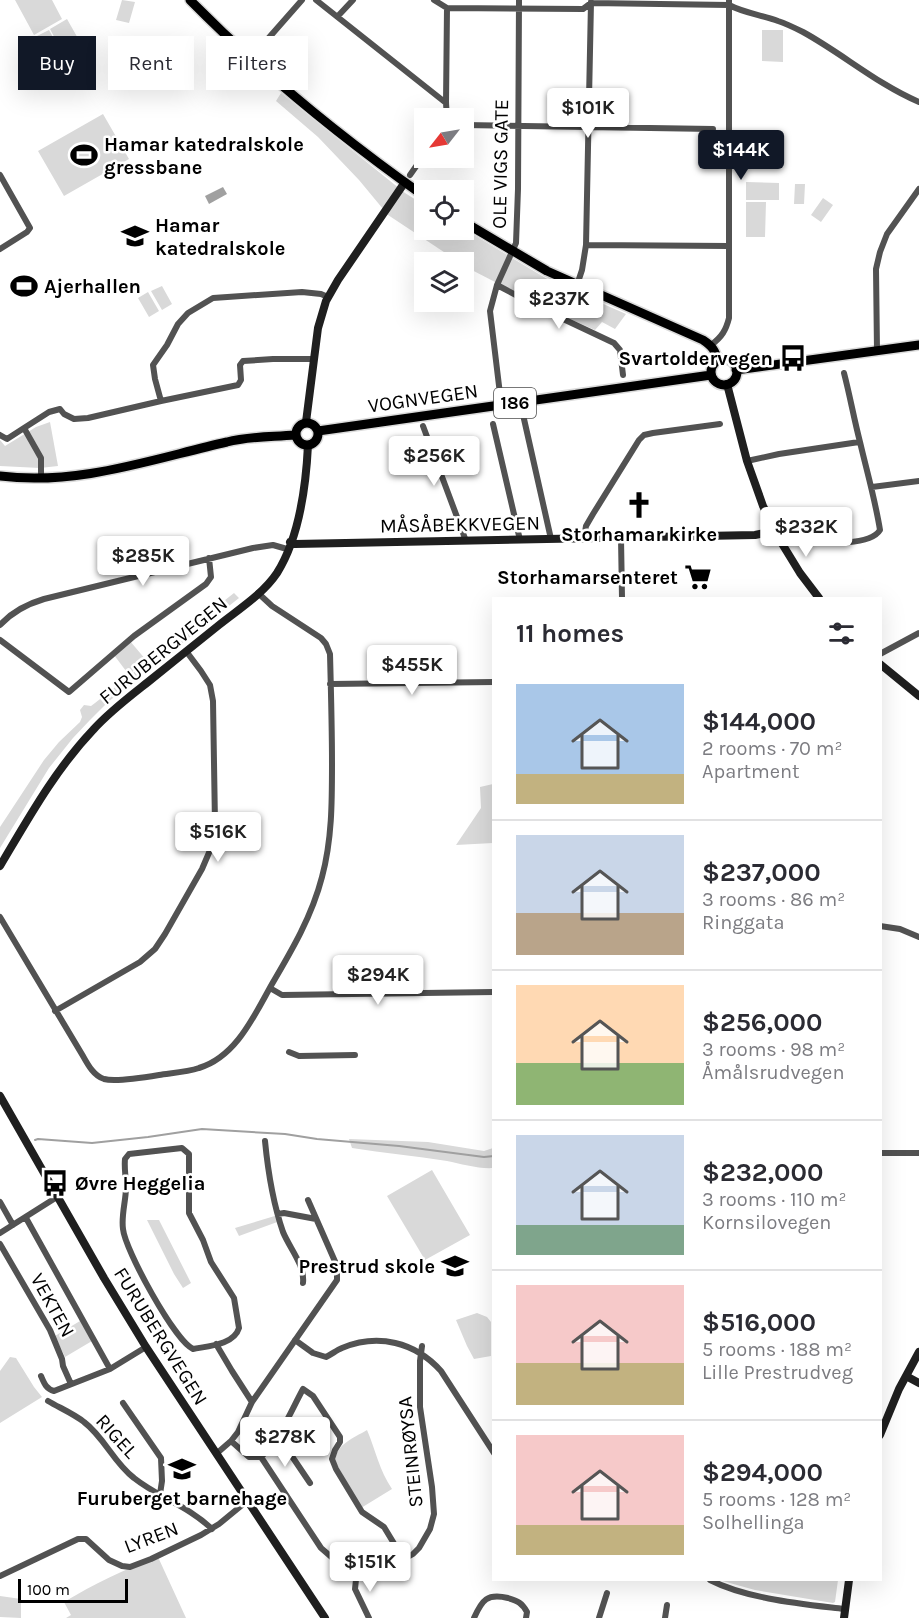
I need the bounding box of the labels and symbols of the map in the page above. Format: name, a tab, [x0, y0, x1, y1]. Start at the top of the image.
pin: $101K	[546, 88, 630, 139]
street label: OLE VIGS GATE	[488, 99, 513, 229]
north arrow	[414, 108, 474, 168]
pin: $144K	[699, 130, 783, 181]
place label: Hamar katedralskole gressbane	[104, 133, 304, 179]
sports icon: Hamar katedralskole gressbane	[69, 140, 99, 170]
place label: Hamar katedralskole	[155, 214, 285, 260]
school or university icon: Hamar katedralskole	[120, 221, 150, 251]
sports icon: Ajerhallen	[9, 271, 39, 301]
place label: Ajerhallen	[44, 275, 141, 298]
pin: $237K	[517, 279, 601, 330]
bus stop icon: Svartoldervegen	[778, 343, 808, 373]
place label: Svartoldervegen	[619, 347, 773, 370]
street label: VOGNVEGEN	[367, 379, 480, 418]
road number: 186	[494, 388, 536, 418]
pin: $256K	[392, 436, 476, 487]
church icon: Storhamar kirke	[624, 490, 654, 520]
pin: $232K	[764, 507, 848, 558]
street label: MÅSÅBEKKVEGEN	[380, 512, 540, 537]
place label: Storhamar kirke	[561, 523, 717, 546]
pin: $285K	[101, 536, 185, 587]
supermarket icon: Storhamarsenteret	[683, 562, 713, 592]
place label: Storhamarsenteret	[497, 566, 678, 589]
street label: FURUBERGVEGEN	[95, 592, 232, 709]
pin: $455K	[370, 645, 454, 696]
pin: $516K	[176, 812, 260, 863]
pin: $294K	[336, 955, 420, 1006]
bus stop icon: Øvre Heggelia	[40, 1168, 70, 1198]
place label: Øvre Heggelia	[75, 1172, 205, 1195]
school or university icon: Prestrud skole	[440, 1251, 470, 1281]
place label: Prestrud skole	[298, 1255, 435, 1278]
street label: FURUBERGVEGEN	[109, 1263, 212, 1409]
street label: VEKTEN	[26, 1269, 79, 1341]
street label: STEINRØYSA	[393, 1395, 428, 1509]
street label: RIGEL	[91, 1410, 143, 1464]
pin: $278K	[243, 1417, 327, 1468]
school or university icon: Furuberget barnehage	[167, 1454, 197, 1484]
place label: Furuberget barnehage	[77, 1487, 287, 1510]
street label: LYREN	[121, 1517, 181, 1558]
pin: $151K	[328, 1542, 412, 1593]
scale bar	[18, 1576, 128, 1604]

